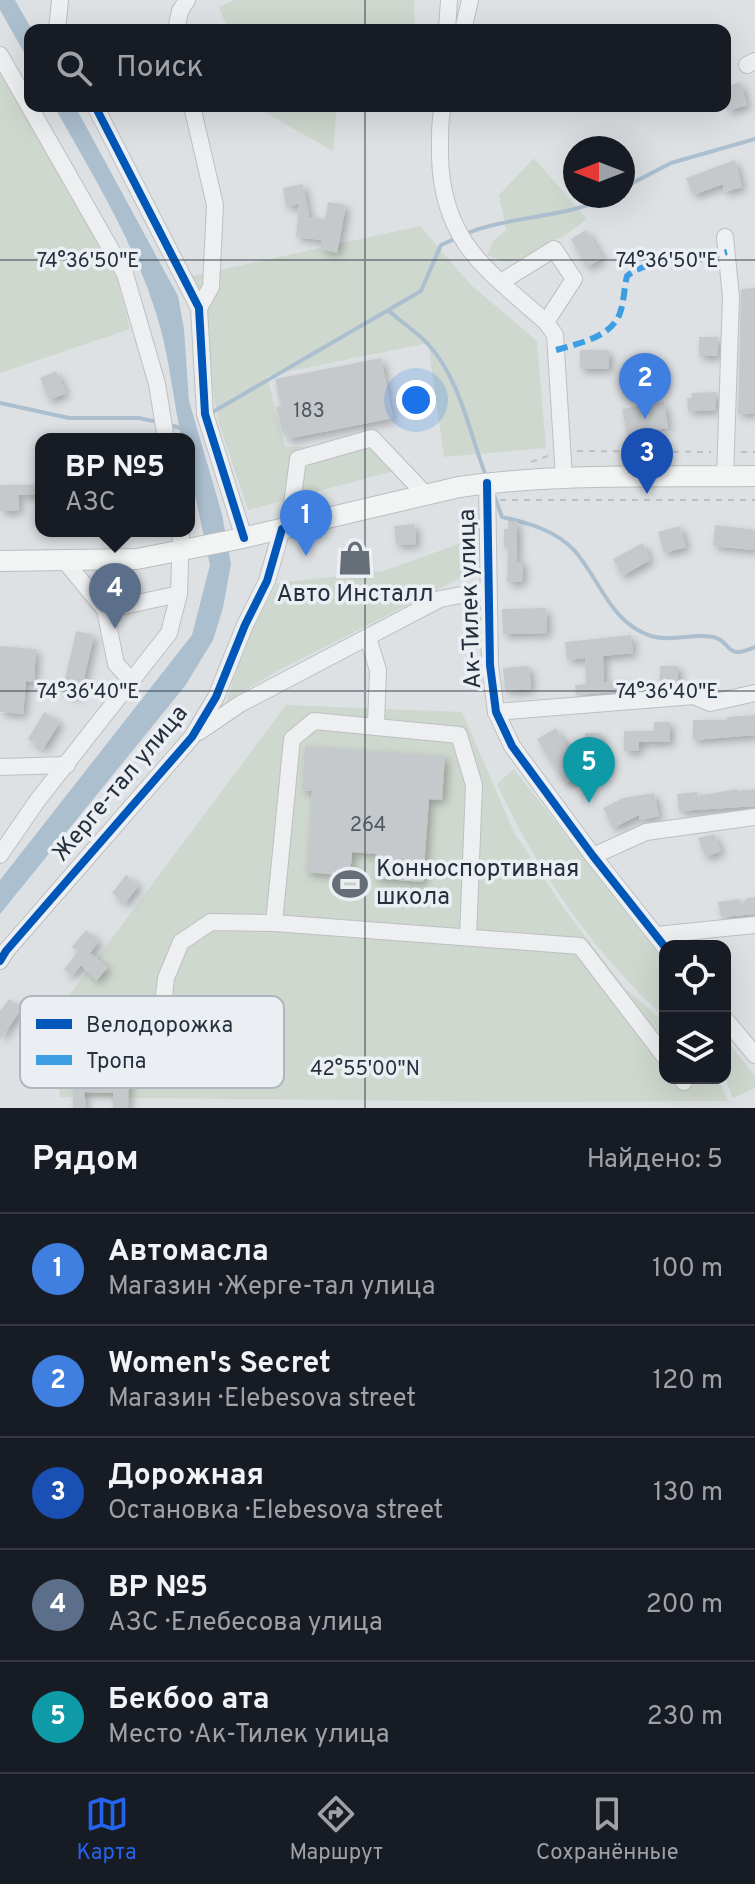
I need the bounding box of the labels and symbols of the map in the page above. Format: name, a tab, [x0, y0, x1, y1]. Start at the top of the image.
north arrow	[563, 136, 635, 208]
text: 74°36'50"E	[37, 249, 139, 275]
text: 74°36'50"E	[616, 249, 718, 275]
pin: 2	[619, 353, 671, 419]
your location	[396, 380, 436, 420]
house number: 183	[293, 399, 325, 425]
pin: 3	[621, 428, 673, 494]
pin: 1	[280, 490, 332, 556]
street label: Ак-Тилек улица	[453, 508, 489, 690]
shop icon: Авто Инсталл	[336, 539, 374, 577]
pin: 4	[89, 563, 141, 629]
place label: Авто Инсталл	[277, 580, 433, 610]
text: 74°36'40"E	[37, 680, 139, 706]
text: 74°36'40"E	[616, 680, 718, 706]
street label: Жерге-тал улица	[47, 700, 195, 868]
pin: 5	[563, 737, 615, 803]
house number: 264	[350, 813, 386, 839]
place label: Конноспортивная школа	[376, 855, 579, 913]
sports icon: Конноспортивная школа	[331, 865, 369, 903]
legend	[20, 996, 284, 1088]
text: Велодорожка	[86, 1013, 233, 1040]
text: Тропа	[86, 1049, 146, 1076]
text: 42°55'00"N	[310, 1057, 420, 1083]

